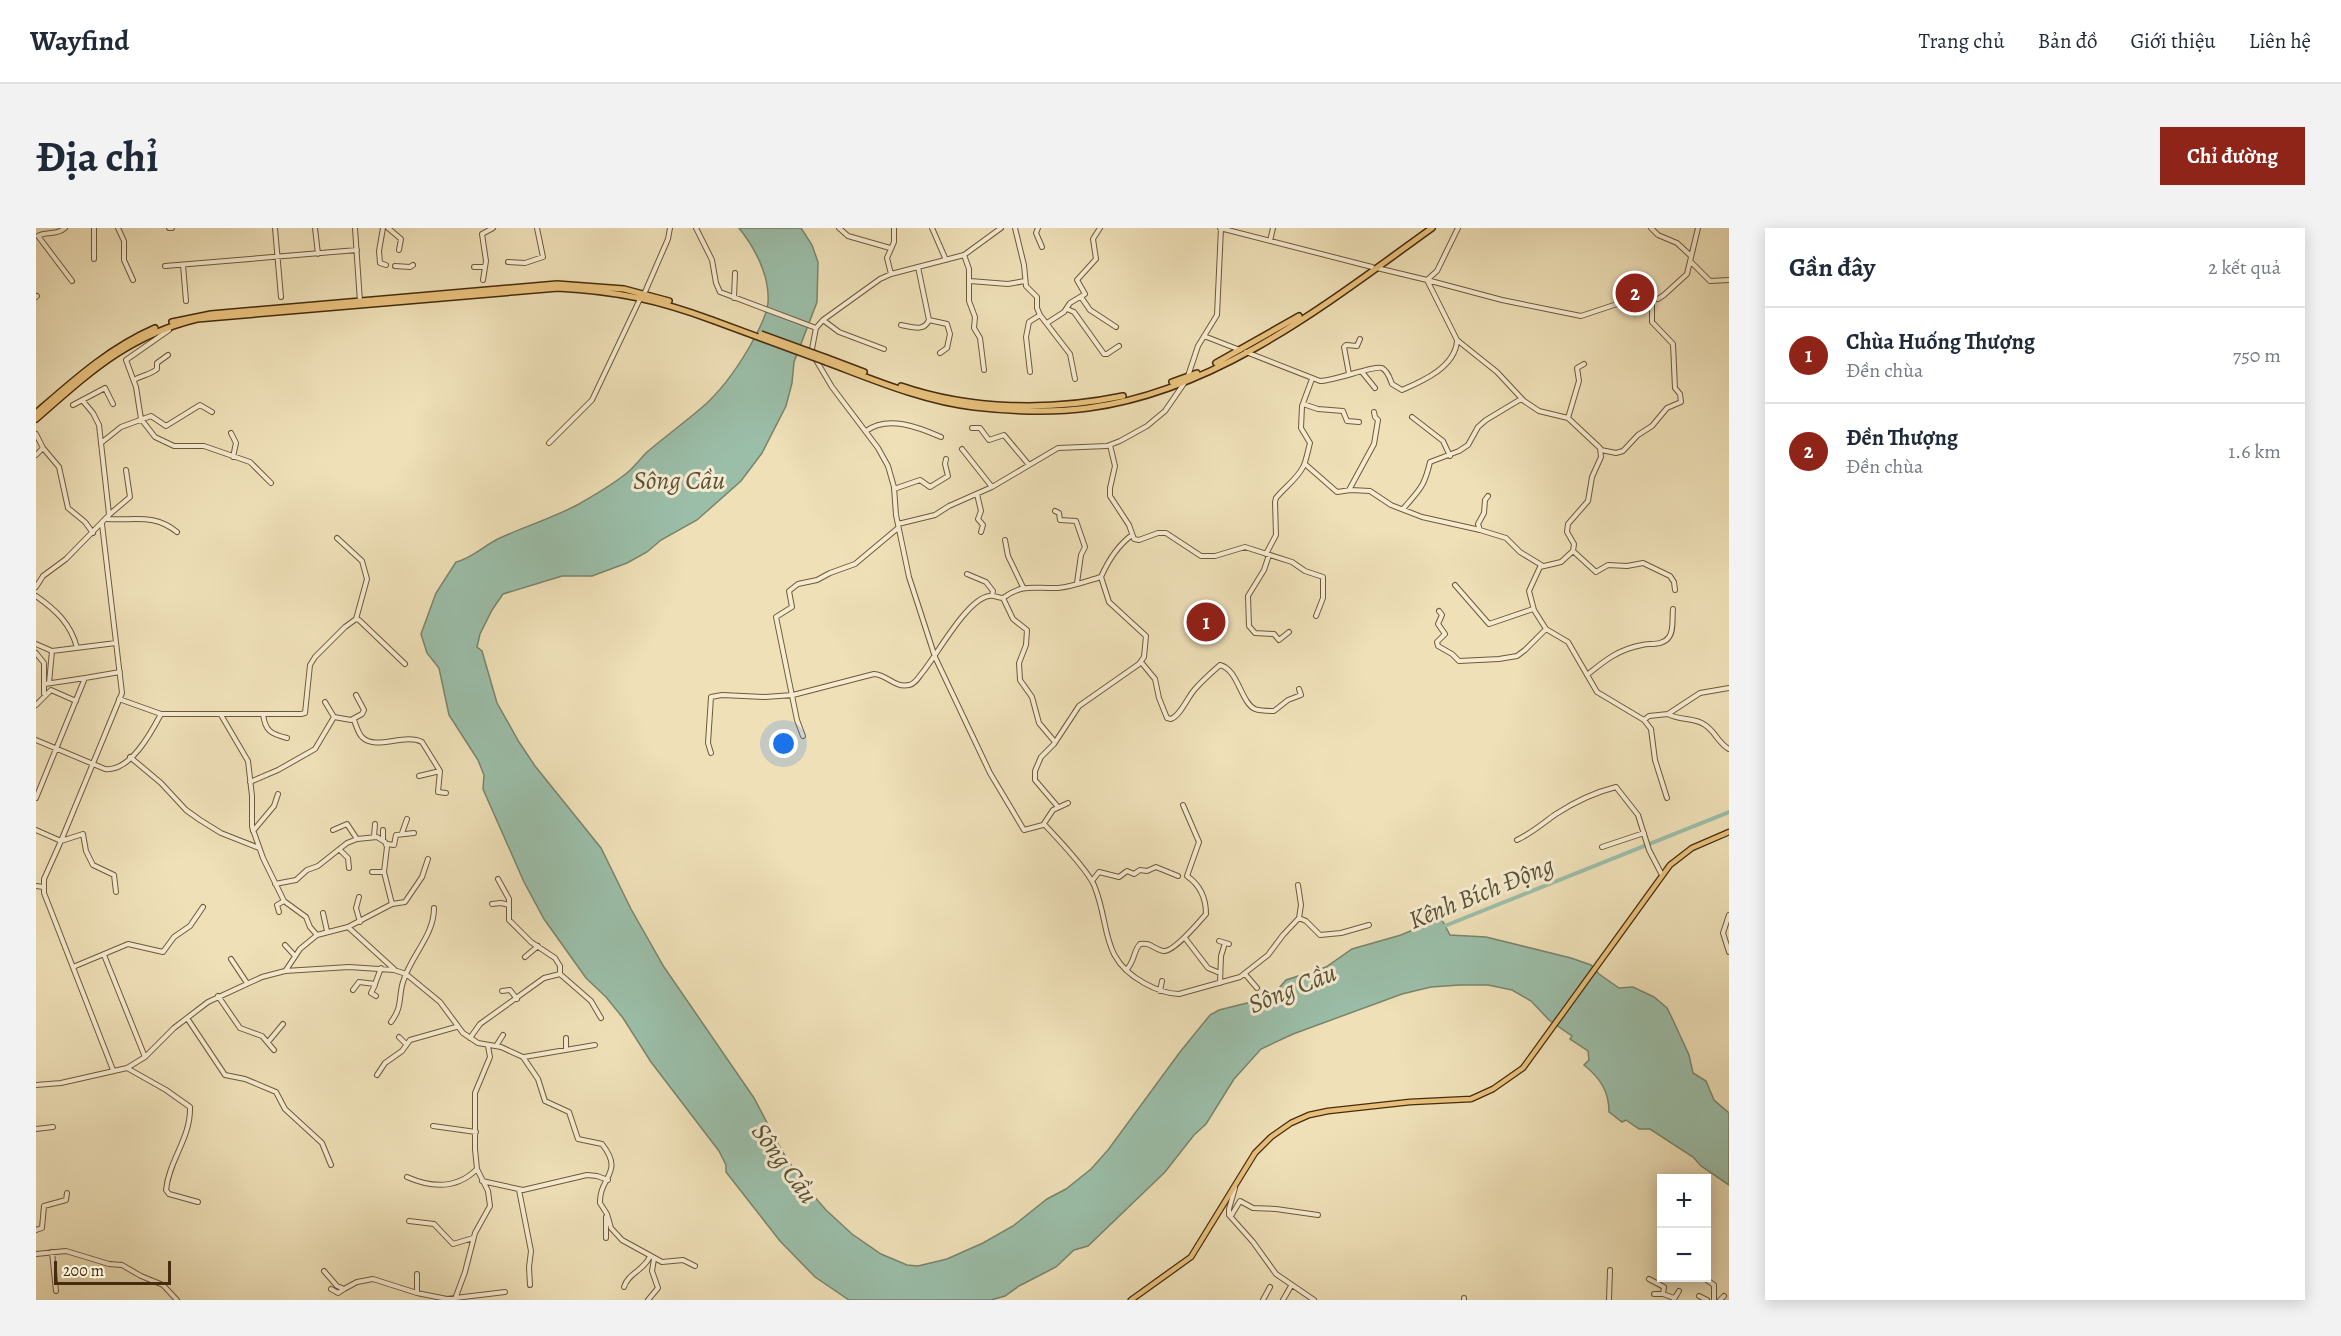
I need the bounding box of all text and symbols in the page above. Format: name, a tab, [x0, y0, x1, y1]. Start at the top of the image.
text: Wayfind	[30, 22, 129, 60]
text: Trang chủ	[1919, 27, 2005, 55]
text: Bản đồ	[2038, 27, 2097, 55]
text: Giới thiệu	[2130, 27, 2216, 55]
text: Liên hệ	[2249, 27, 2311, 55]
button: Chỉ đường	[2160, 127, 2305, 185]
text: Địa chỉ	[36, 128, 158, 185]
text: Gần đây	[1789, 250, 1875, 285]
text: 2 kết quả	[2208, 254, 2281, 281]
pin: 2	[1616, 270, 1654, 316]
text: Chùa Huống Thượng	[1846, 327, 2035, 357]
text: 1	[1805, 342, 1812, 369]
text: 750 m	[2233, 342, 2281, 369]
text: Đền chùa	[1846, 357, 1923, 384]
text: Đền Thượng	[1846, 423, 1958, 453]
text: 2	[1804, 438, 1813, 465]
text: 1.6 km	[2228, 438, 2281, 465]
text: Đền chùa	[1846, 453, 1923, 480]
water label: Sông Cầu	[633, 463, 725, 498]
pin: 1	[1186, 600, 1226, 644]
your location	[769, 729, 798, 758]
water label: Kênh Bích Động	[1403, 847, 1559, 937]
water label: Sông Cầu	[1243, 955, 1342, 1022]
water label: Sông Cầu	[743, 1116, 826, 1211]
map controls	[1657, 1174, 1711, 1282]
button: +	[1657, 1174, 1711, 1228]
button: −	[1657, 1228, 1711, 1282]
scale bar	[54, 1258, 171, 1286]
text: 200 m	[63, 1260, 104, 1282]

